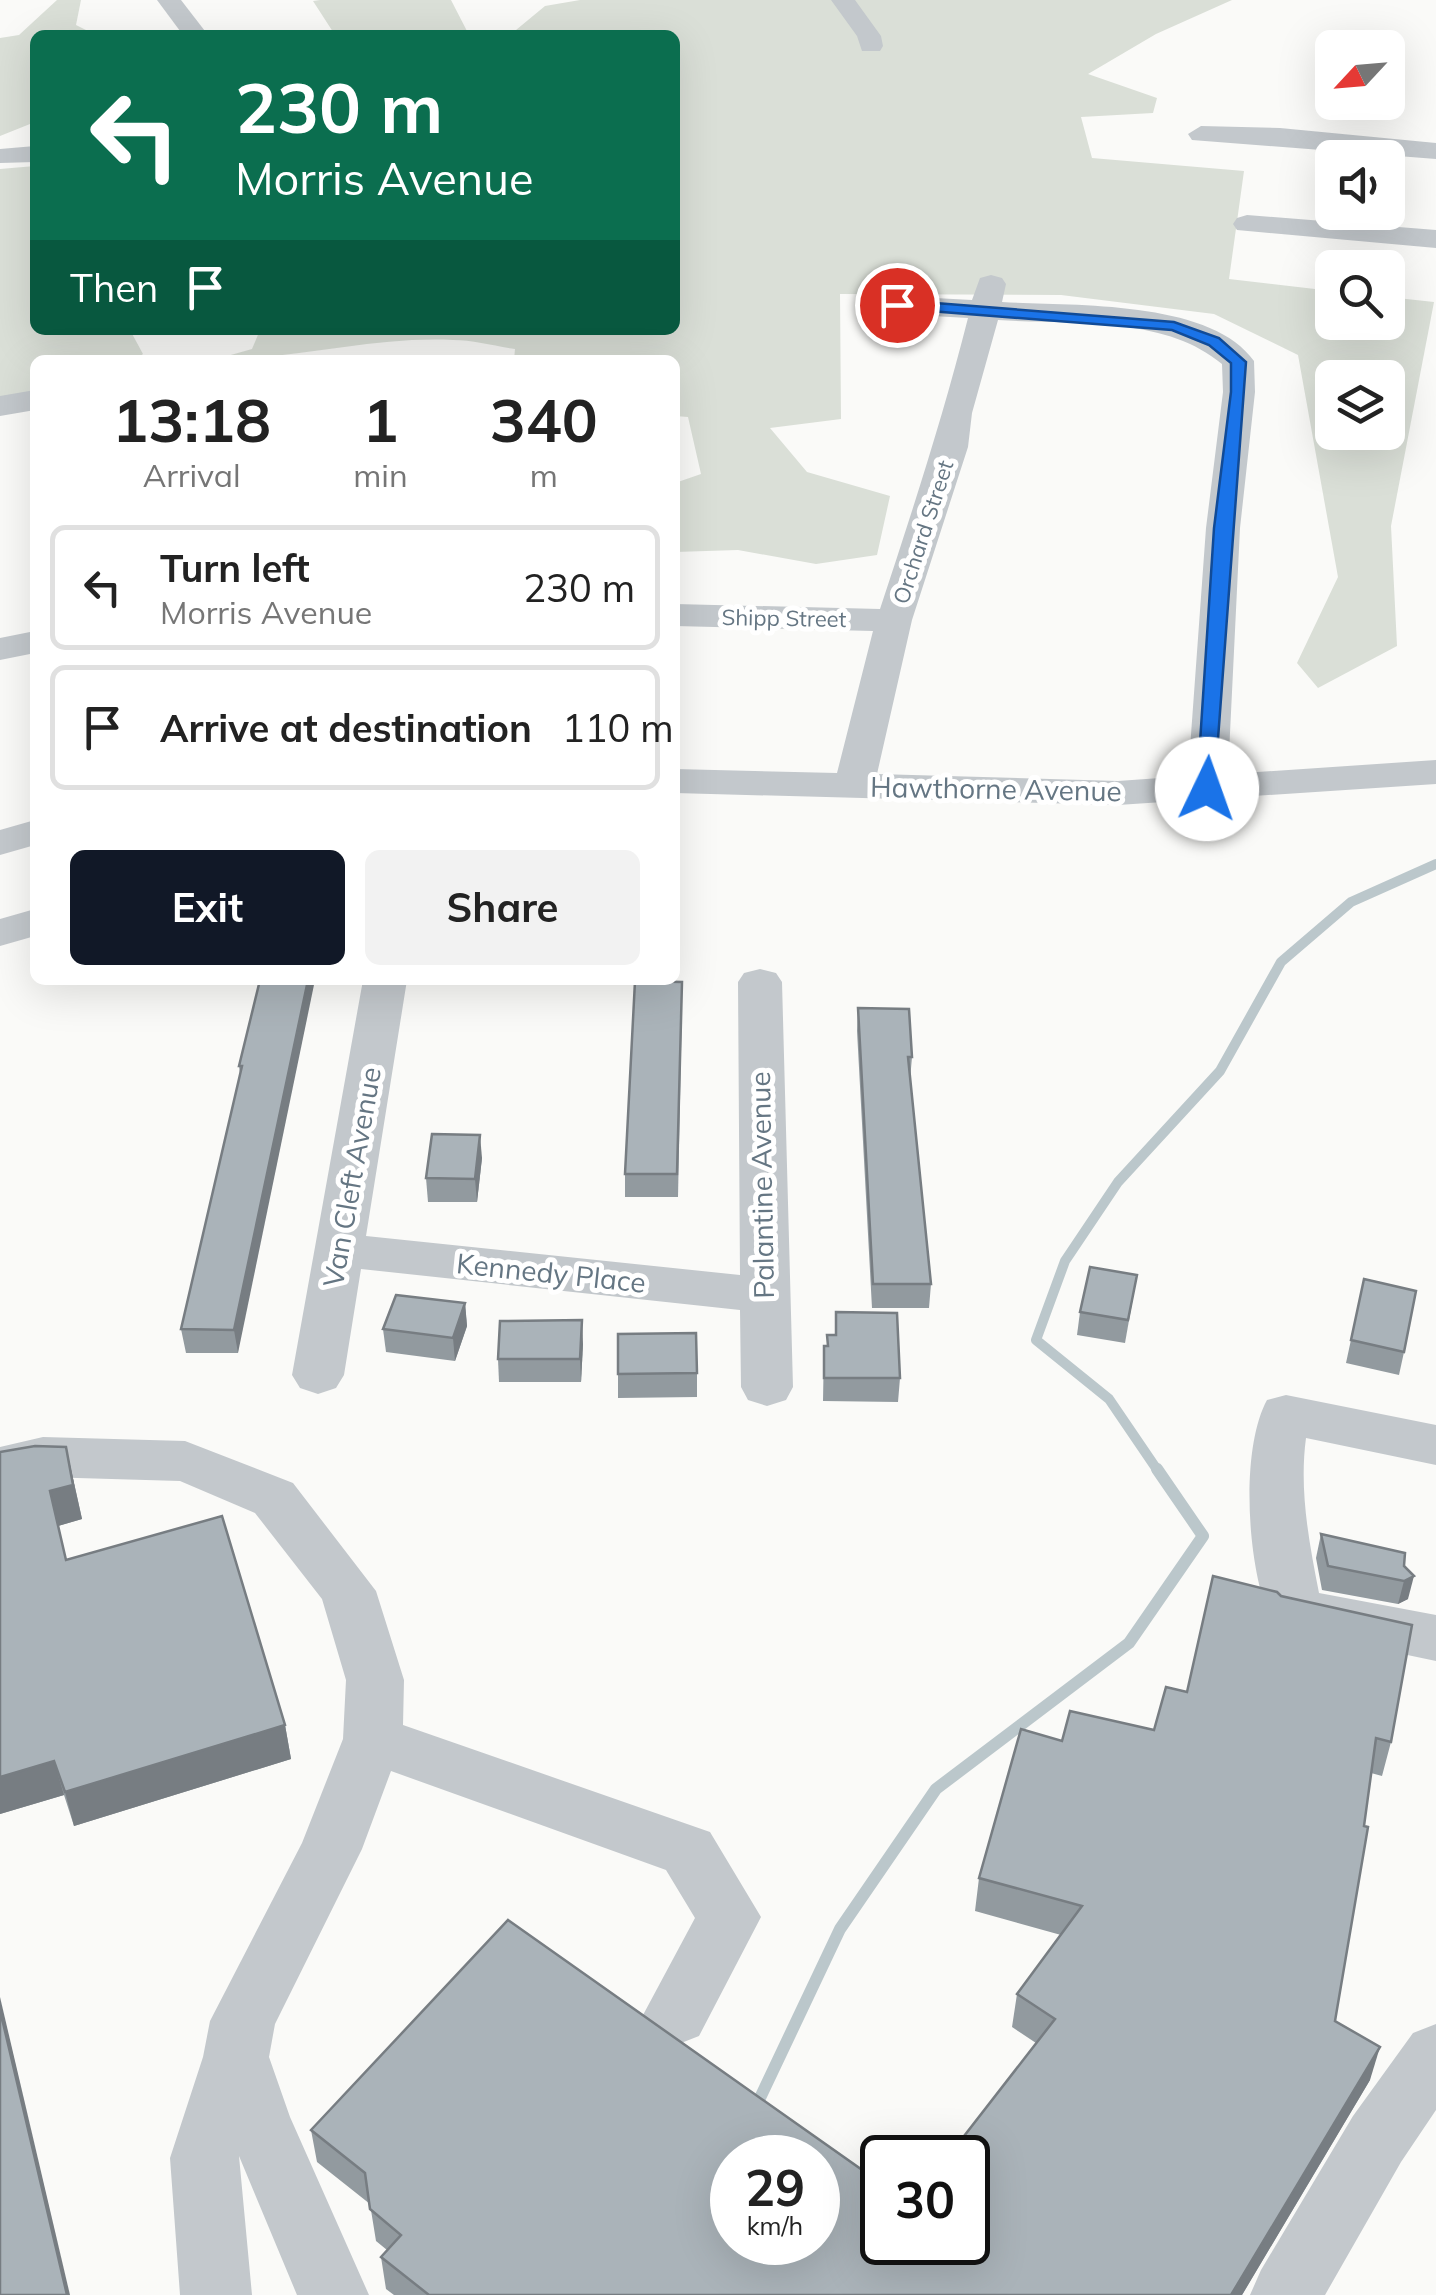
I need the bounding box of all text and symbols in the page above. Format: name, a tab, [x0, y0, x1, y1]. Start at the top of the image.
north arrow	[1315, 30, 1405, 120]
map controls	[1315, 30, 1405, 450]
text: 230 m	[235, 63, 443, 151]
icon: left	[70, 70, 200, 200]
button: sound	[1315, 140, 1405, 230]
text: Morris Avenue	[235, 150, 534, 206]
button: search	[1315, 250, 1405, 340]
icon: arrive	[178, 260, 233, 315]
pin	[855, 263, 940, 348]
text: Then	[70, 264, 158, 312]
icon: arrive	[870, 278, 925, 333]
button: layers	[1315, 360, 1405, 450]
text: 13:18	[112, 382, 271, 457]
text: 1	[362, 382, 398, 457]
text: 340	[490, 382, 598, 457]
text: Arrival	[143, 455, 241, 495]
text: min	[353, 455, 408, 495]
text: m	[530, 455, 558, 495]
street label: Orchard Street	[887, 456, 959, 607]
text: Turn left	[160, 544, 310, 592]
icon: left	[75, 560, 130, 615]
text: 230 m	[523, 564, 635, 612]
text: Morris Avenue	[160, 592, 372, 632]
street label: Shipp Street	[721, 603, 847, 633]
icon: arrive	[75, 700, 130, 755]
text: Arrive at destination	[160, 704, 532, 752]
text: 110 m	[562, 704, 674, 752]
position arrow	[1155, 737, 1259, 841]
street label: Hawthorne Avenue	[870, 769, 1122, 808]
button: Exit	[70, 850, 345, 965]
button: Share	[365, 850, 640, 965]
street label: Van Cleft Avenue	[315, 1064, 388, 1290]
street label: Palantine Avenue	[742, 1071, 781, 1299]
street label: Kennedy Place	[455, 1245, 647, 1300]
speed limit sign: 30	[860, 2135, 990, 2265]
text: 29	[745, 2156, 805, 2219]
text: km/h	[747, 2210, 803, 2241]

